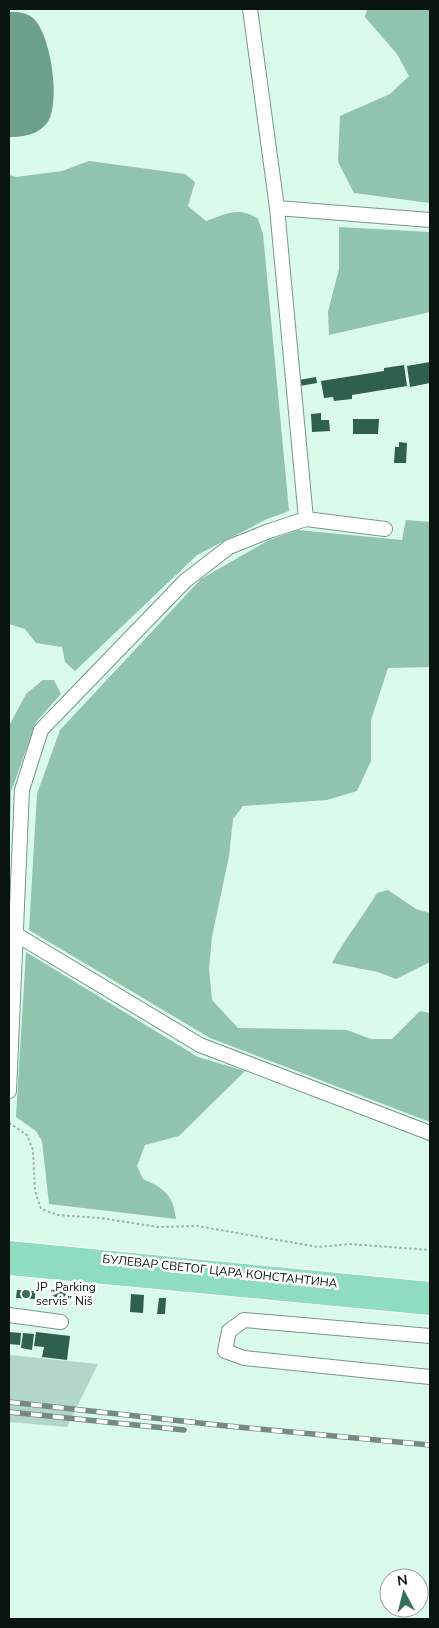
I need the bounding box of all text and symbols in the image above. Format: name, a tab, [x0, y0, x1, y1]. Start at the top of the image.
street label: БУЛЕВАР СВЕТОГ ЦАРА КОНСТАНТИНА	[102, 1251, 339, 1291]
place label: JP „Parking servis” Niš	[35, 1279, 96, 1309]
marker: JP „Parking servis” Niš	[20, 1288, 32, 1300]
north arrow	[379, 1568, 429, 1618]
text: N	[396, 1571, 409, 1591]

